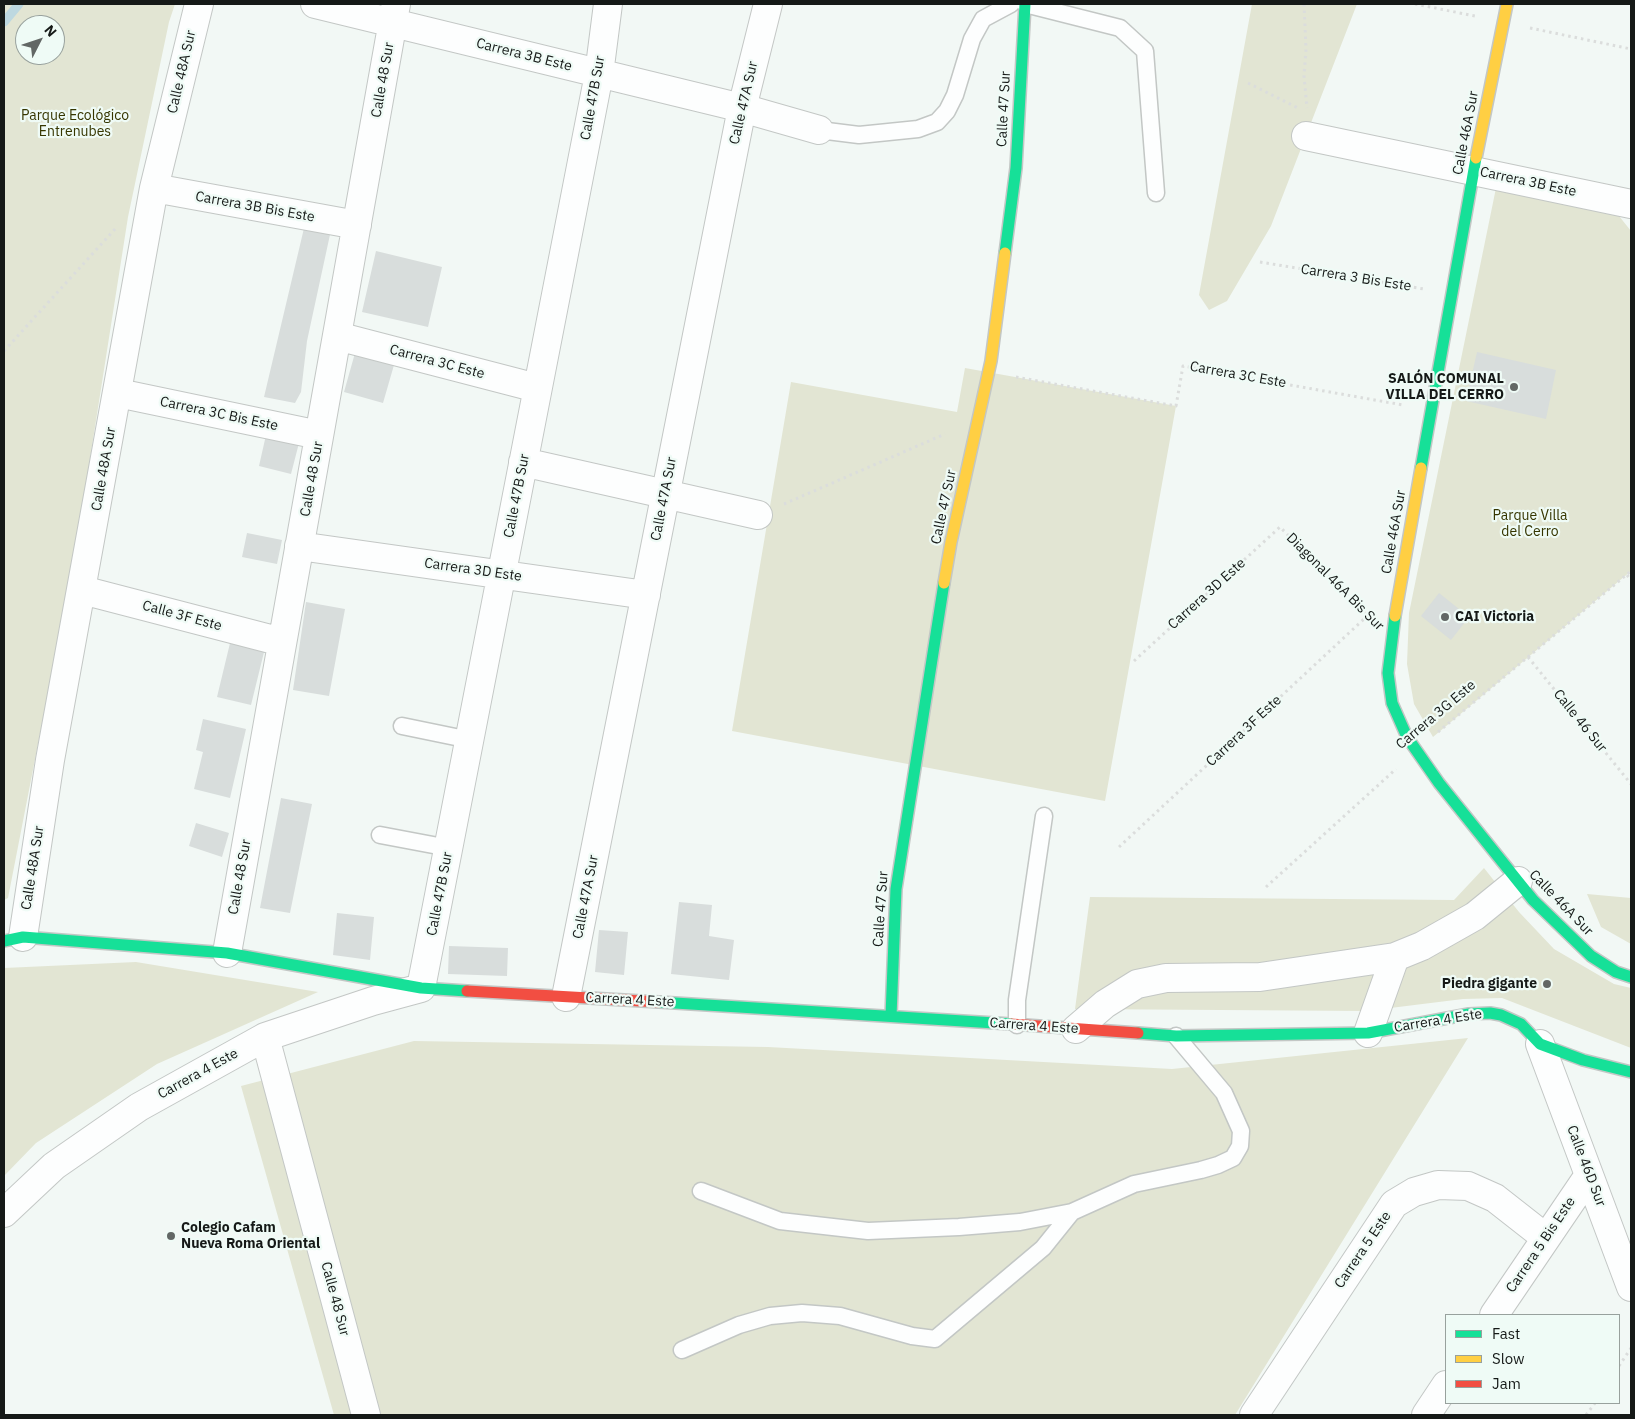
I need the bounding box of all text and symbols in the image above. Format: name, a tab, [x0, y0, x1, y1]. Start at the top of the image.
north arrow	[15, 15, 65, 65]
text: N	[40, 21, 61, 41]
street label: Calle 48A Sur	[164, 29, 200, 115]
street label: Carrera 3B Este	[474, 35, 574, 75]
street label: Calle 48 Sur	[368, 41, 398, 119]
street label: Calle 47B Sur	[577, 55, 609, 141]
street label: Calle 47A Sur	[726, 60, 762, 146]
street label: Calle 47 Sur	[994, 71, 1014, 147]
street label: Calle 46A Sur	[1450, 90, 1482, 176]
park label: Parque Ecológico Entrenubes	[21, 108, 129, 140]
street label: Carrera 3B Este	[1478, 164, 1578, 200]
street label: Carrera 3B Bis Este	[194, 188, 316, 226]
street label: Carrera 3 Bis Este	[1299, 261, 1413, 295]
street label: Carrera 3C Este	[388, 341, 486, 383]
street label: Carrera 3C Este	[1188, 358, 1288, 392]
place label: SALÓN COMUNAL VILLA DEL CERRO	[1386, 371, 1504, 404]
marker: SALÓN COMUNAL VILLA DEL CERRO	[1508, 381, 1520, 393]
street label: Carrera 3C Bis Este	[158, 393, 280, 435]
street label: Calle 48A Sur	[88, 426, 120, 512]
street label: Calle 48 Sur	[297, 440, 327, 518]
street label: Calle 47B Sur	[501, 453, 533, 539]
street label: Calle 47A Sur	[648, 456, 680, 542]
street label: Calle 47 Sur	[928, 468, 960, 546]
street label: Calle 46A Sur	[1378, 489, 1410, 575]
park label: Parque Villa del Cerro	[1493, 508, 1567, 540]
street label: Diagonal 46A Bis Sur	[1283, 530, 1387, 634]
street label: Carrera 3D Este	[423, 555, 523, 585]
street label: Carrera 3D Este	[1165, 555, 1249, 633]
street label: Calle 3F Este	[140, 597, 224, 635]
place label: CAI Victoria	[1455, 609, 1534, 625]
marker: CAI Victoria	[1439, 611, 1451, 623]
street label: Carrera 3G Este	[1393, 677, 1479, 753]
street label: Calle 46 Sur	[1550, 686, 1610, 756]
street label: Carrera 3F Este	[1203, 692, 1285, 770]
street label: Calle 48A Sur	[18, 825, 48, 911]
street label: Calle 48 Sur	[225, 838, 255, 916]
street label: Calle 47B Sur	[424, 851, 456, 937]
street label: Calle 47A Sur	[570, 854, 602, 940]
street label: Calle 46A Sur	[1525, 867, 1597, 939]
street label: Calle 47 Sur	[870, 870, 892, 948]
place label: Piedra gigante	[1442, 976, 1537, 992]
marker: Piedra gigante	[1541, 978, 1553, 990]
street label: Carrera 4 Este	[585, 989, 675, 1011]
street label: Carrera 4 Este	[1393, 1006, 1483, 1036]
street label: Carrera 4 Este	[989, 1015, 1079, 1037]
street label: Carrera 4 Este	[155, 1045, 241, 1103]
street label: Calle 46D Sur	[1563, 1123, 1609, 1209]
street label: Carrera 5 Bis Este	[1503, 1194, 1579, 1296]
street label: Carrera 5 Este	[1331, 1208, 1395, 1292]
place label: Colegio Cafam Nueva Roma Oriental	[181, 1220, 320, 1252]
marker: Colegio Cafam Nueva Roma Oriental	[165, 1230, 177, 1242]
street label: Calle 48 Sur	[317, 1260, 353, 1338]
legend	[1445, 1314, 1620, 1404]
text: Fast	[1492, 1324, 1520, 1343]
text: Slow	[1492, 1349, 1525, 1368]
text: Jam	[1492, 1374, 1521, 1393]

